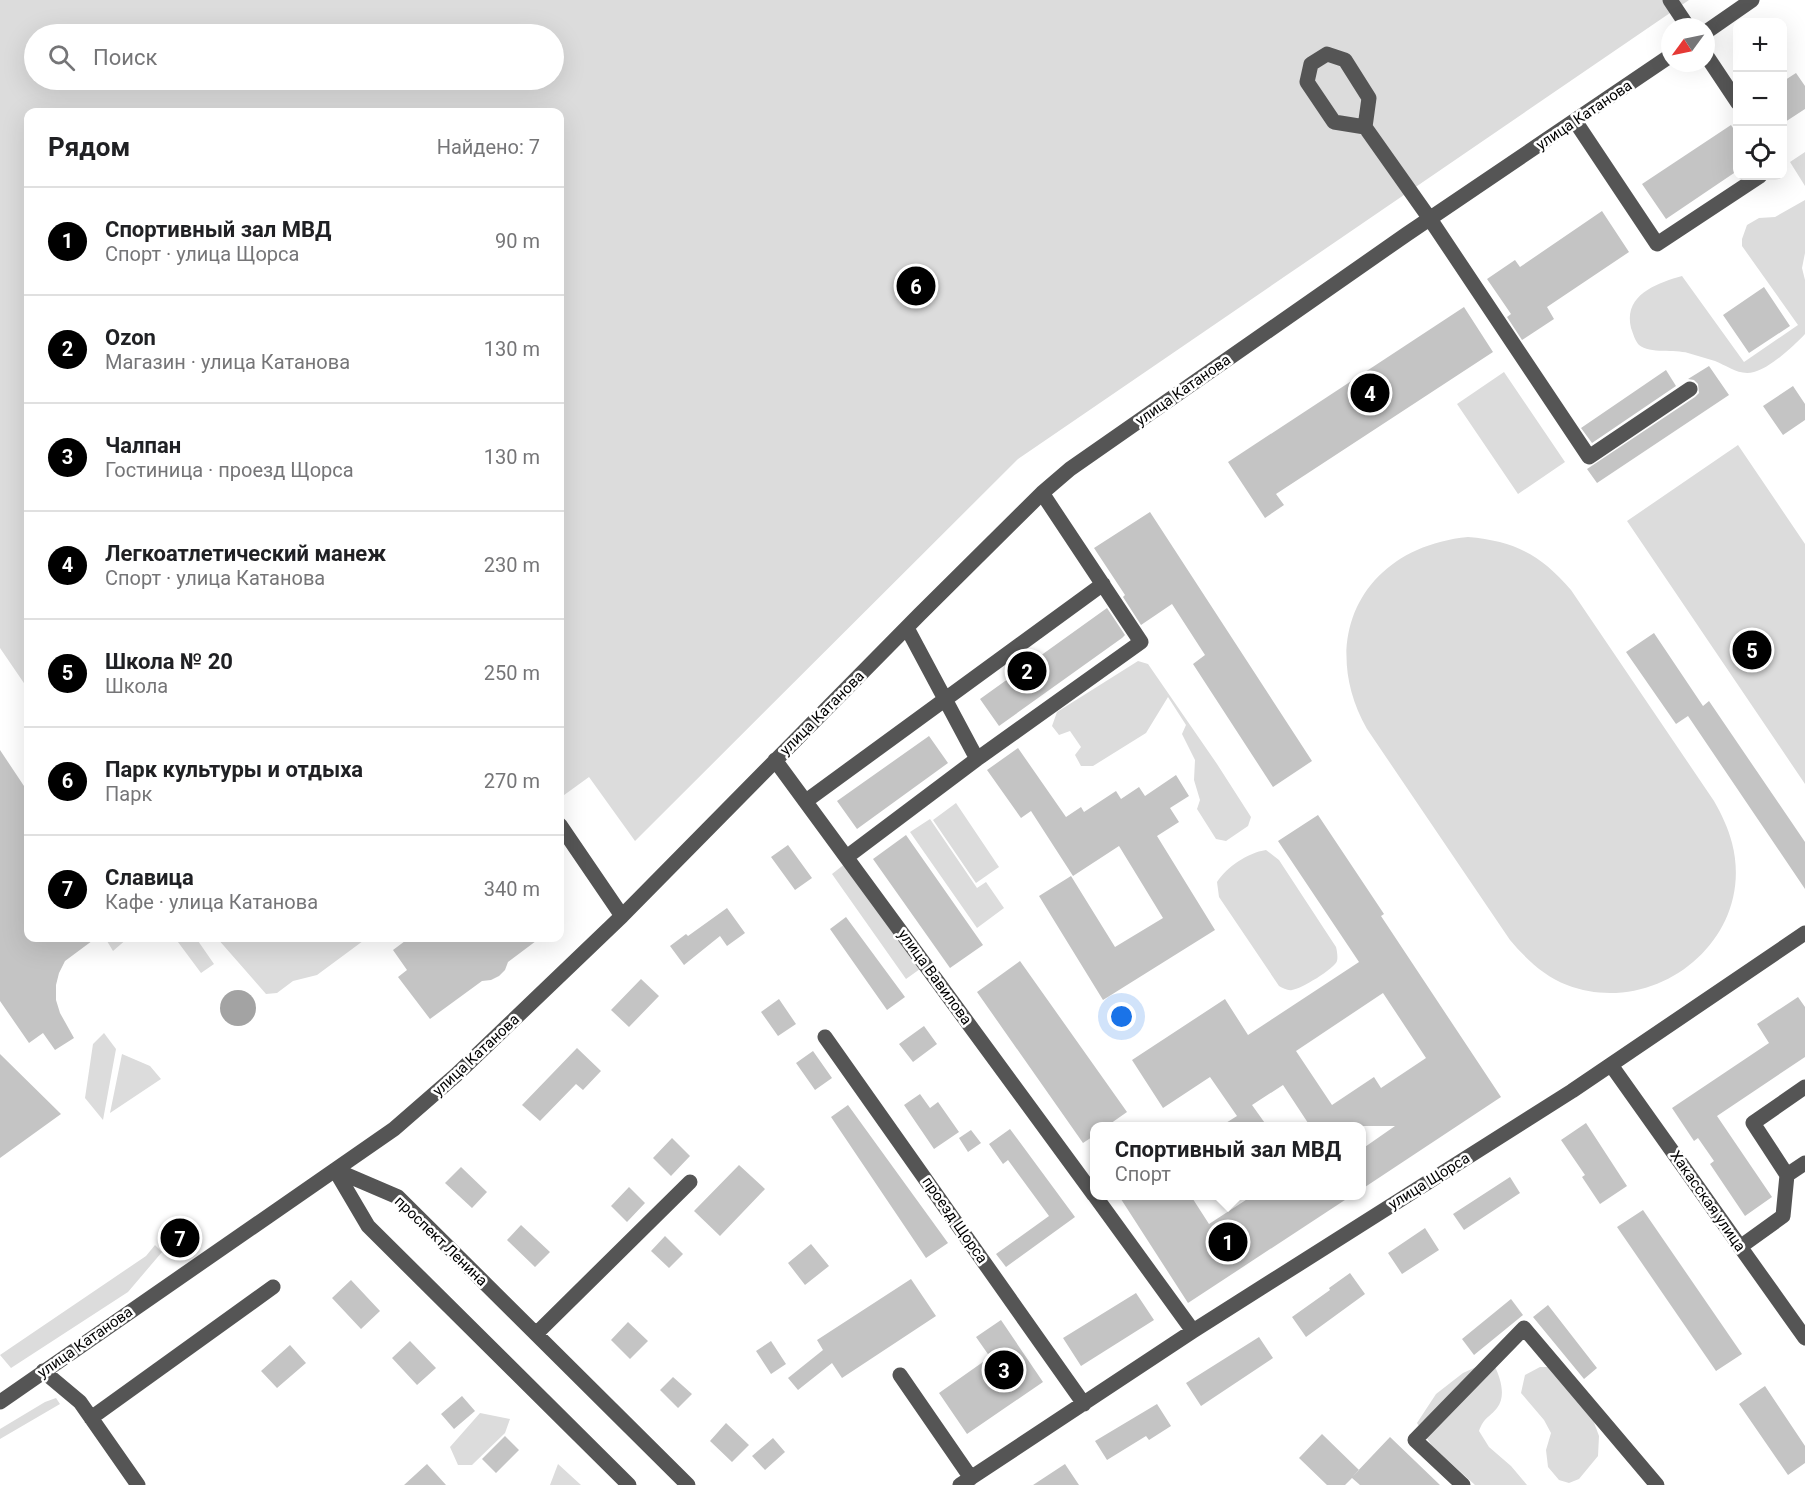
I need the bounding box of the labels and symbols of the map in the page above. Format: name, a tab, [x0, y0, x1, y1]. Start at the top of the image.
north arrow	[1661, 18, 1715, 72]
street label: улица Катанова	[1533, 76, 1635, 154]
pin: 6	[896, 264, 936, 308]
street label: улица Катанова	[1132, 351, 1234, 429]
pin: 4	[1350, 370, 1390, 416]
pin: 5	[1732, 628, 1772, 672]
pin: 2	[1008, 648, 1046, 694]
street label: улица Катанова	[776, 667, 868, 759]
street label: улица Вавилова	[894, 926, 976, 1028]
your location	[1107, 1002, 1136, 1031]
street label: улица Катанова	[429, 1010, 523, 1100]
street label: Хакасская улица	[1667, 1147, 1749, 1255]
street label: улица Щорса	[1385, 1149, 1473, 1213]
street label: проезд Щорса	[919, 1173, 991, 1267]
street label: проспект Ленина	[391, 1192, 491, 1290]
pin: 7	[160, 1216, 200, 1260]
pin: 1	[1208, 1220, 1248, 1264]
street label: улица Катанова	[34, 1303, 136, 1381]
pin: 3	[984, 1348, 1024, 1392]

